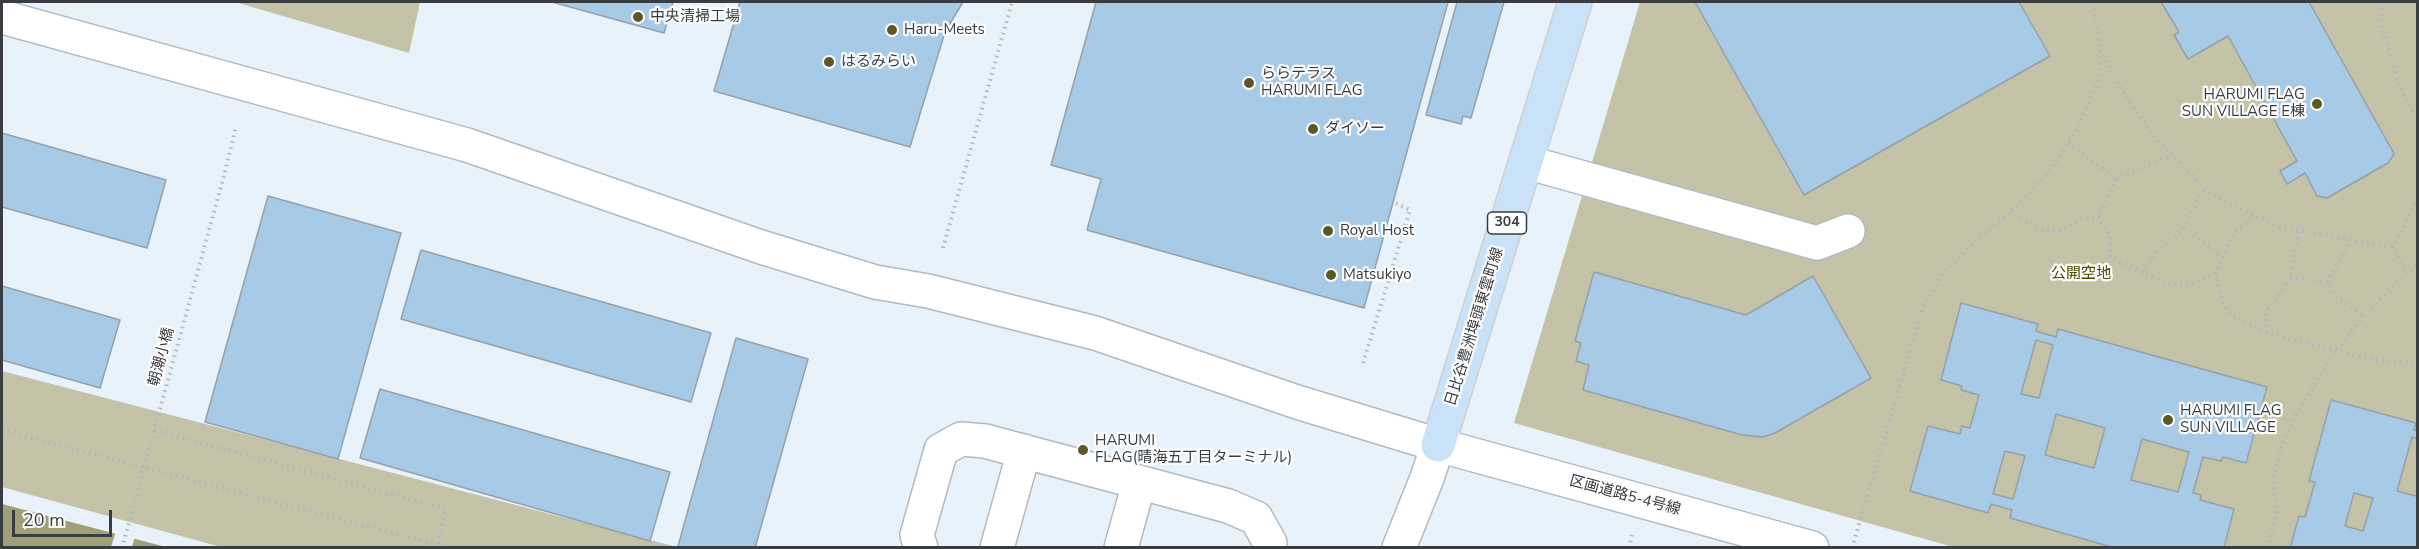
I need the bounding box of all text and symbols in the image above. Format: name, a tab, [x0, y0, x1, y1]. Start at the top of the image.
place label: 中央清掃工場	[650, 8, 740, 26]
marker: 中央清掃工場	[631, 10, 645, 24]
place label: Haru-Meets	[904, 21, 985, 39]
marker: Haru-Meets	[885, 23, 899, 37]
place label: はるみらい	[841, 53, 916, 71]
marker: はるみらい	[822, 55, 836, 69]
place label: ららテラス HARUMI FLAG	[1261, 65, 1363, 100]
marker: ららテラス HARUMI FLAG	[1242, 76, 1256, 90]
place label: HARUMI FLAG SUN VILLAGE E棟	[2182, 86, 2305, 121]
marker: HARUMI FLAG SUN VILLAGE E棟	[2310, 97, 2324, 111]
place label: ダイソー	[1325, 120, 1385, 138]
marker: ダイソー	[1306, 122, 1320, 136]
road number: 304	[1488, 212, 1526, 234]
place label: Royal Host	[1340, 222, 1414, 240]
marker: Royal Host	[1321, 224, 1335, 238]
street label: 日比谷豊洲埠頭東雲町線	[1442, 245, 1508, 409]
park label: 公開空地	[2051, 265, 2111, 283]
place label: Matsukiyo	[1343, 266, 1412, 284]
marker: Matsukiyo	[1324, 268, 1338, 282]
street label: 朝潮小橋	[146, 326, 178, 388]
place label: HARUMI FLAG SUN VILLAGE	[2180, 402, 2282, 437]
marker: HARUMI FLAG SUN VILLAGE	[2161, 413, 2175, 427]
place label: HARUMI FLAG(晴海五丁目ターミナル)	[1095, 432, 1292, 467]
marker: HARUMI FLAG(晴海五丁目ターミナル)	[1076, 443, 1090, 457]
street label: 区画道路5-4号線	[1567, 473, 1683, 519]
scale bar	[15, 498, 116, 536]
text: 20 m	[23, 508, 65, 532]

